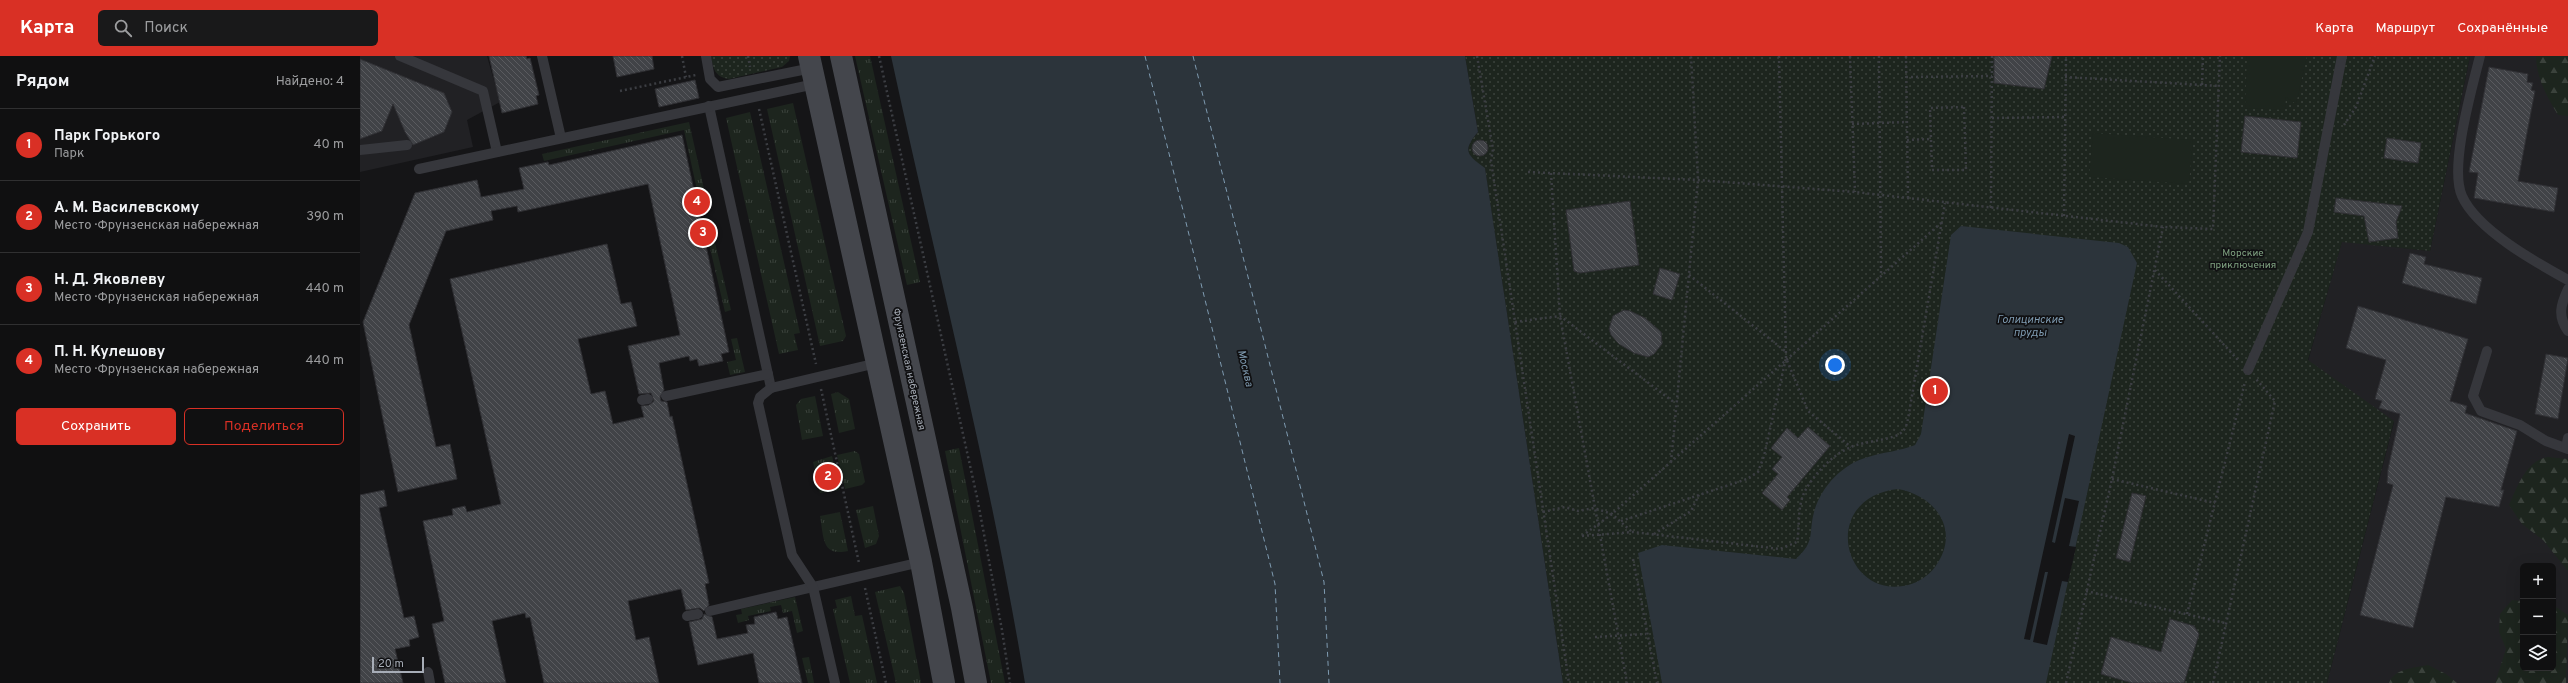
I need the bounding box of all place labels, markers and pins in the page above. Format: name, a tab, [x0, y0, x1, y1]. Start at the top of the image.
pin: 4	[684, 187, 710, 217]
pin: 3	[690, 218, 716, 248]
pin: 1	[1922, 376, 1948, 406]
pin: 2	[815, 462, 841, 492]

